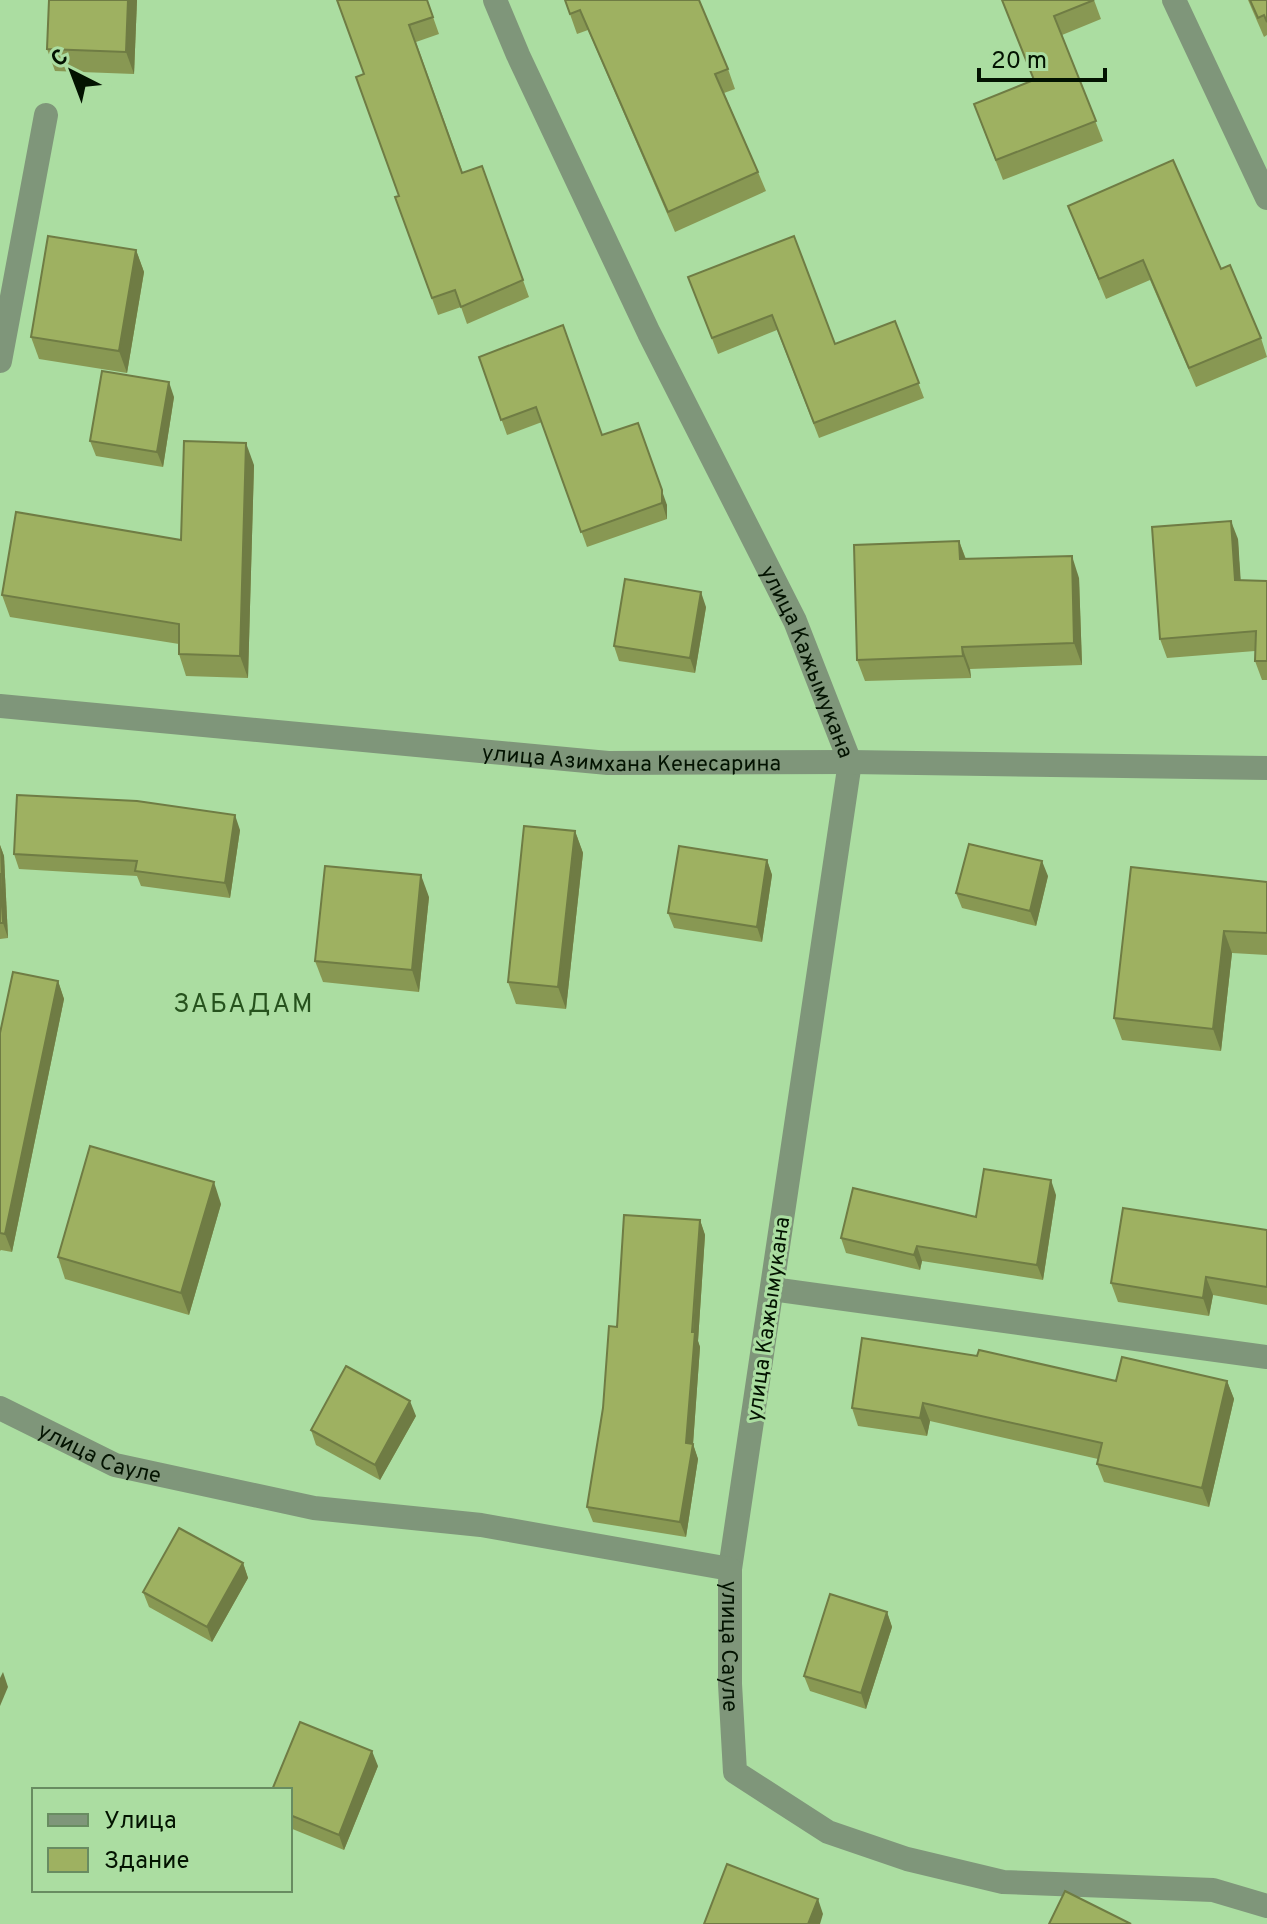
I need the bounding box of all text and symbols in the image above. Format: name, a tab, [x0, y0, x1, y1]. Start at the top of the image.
north arrow	[32, 32, 112, 112]
scale bar	[979, 32, 1105, 82]
text: С	[46, 44, 75, 74]
text: 20 m	[991, 47, 1047, 77]
street label: улица Кажымукана	[753, 561, 858, 762]
street label: улица Азимхана Кенесарина	[481, 740, 781, 779]
district label: ЗАБАДАМ	[173, 989, 315, 1022]
street label: улица Кажымукана	[742, 1215, 797, 1423]
street label: улица Сауле	[33, 1418, 163, 1491]
street label: улица Сауле	[714, 1581, 743, 1713]
legend	[32, 1788, 292, 1892]
text: Улица	[104, 1807, 177, 1837]
text: Здание	[104, 1847, 190, 1877]

